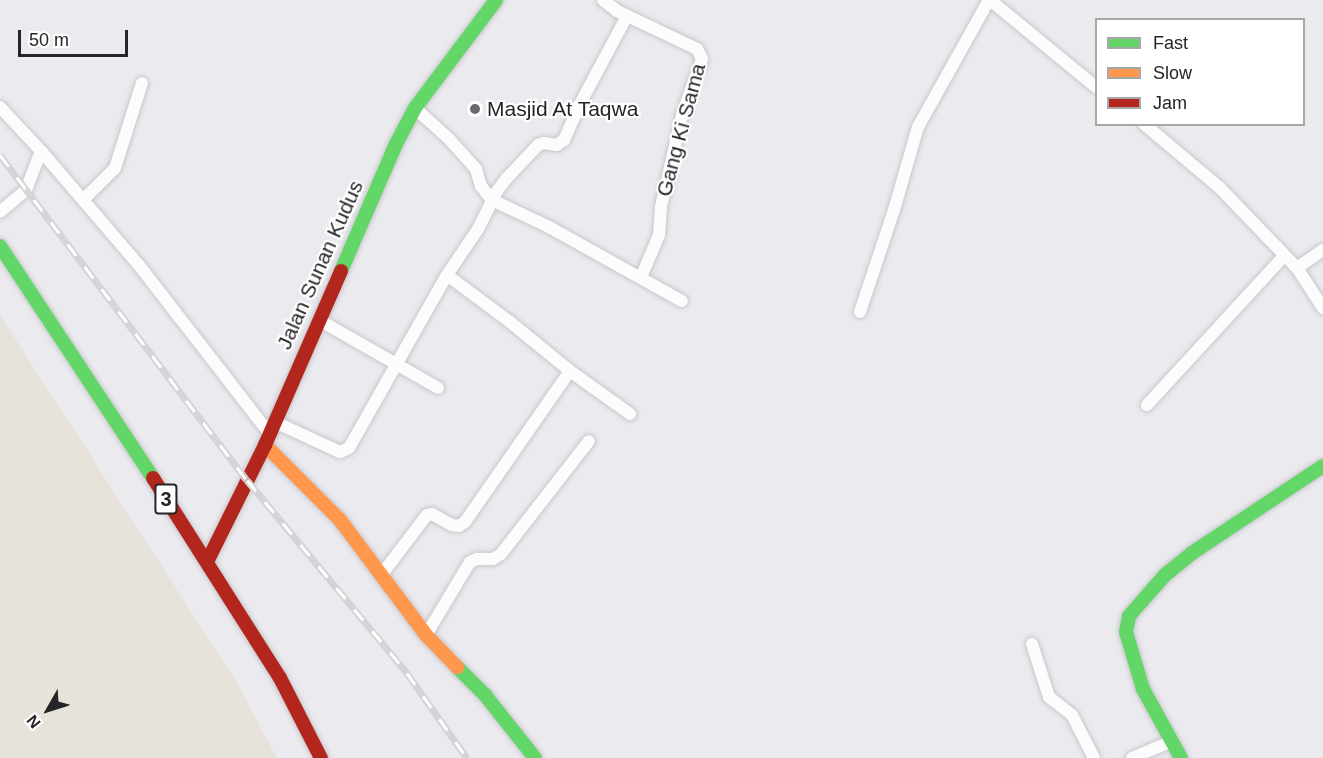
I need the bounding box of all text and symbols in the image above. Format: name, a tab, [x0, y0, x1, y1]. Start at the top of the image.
scale bar	[21, 18, 130, 56]
legend	[1095, 18, 1305, 126]
text: 50 m	[29, 30, 69, 50]
text: Fast	[1153, 33, 1188, 53]
street label: Gang Ki Sama	[651, 61, 711, 199]
text: Slow	[1153, 63, 1192, 83]
text: Jam	[1153, 93, 1187, 113]
place label: Masjid At Taqwa	[487, 96, 640, 122]
marker: Masjid At Taqwa	[468, 102, 482, 116]
street label: Jalan Sunan Kudus	[271, 177, 369, 353]
road number: 3	[154, 482, 178, 516]
north arrow	[18, 680, 78, 740]
text: N	[23, 712, 44, 731]

